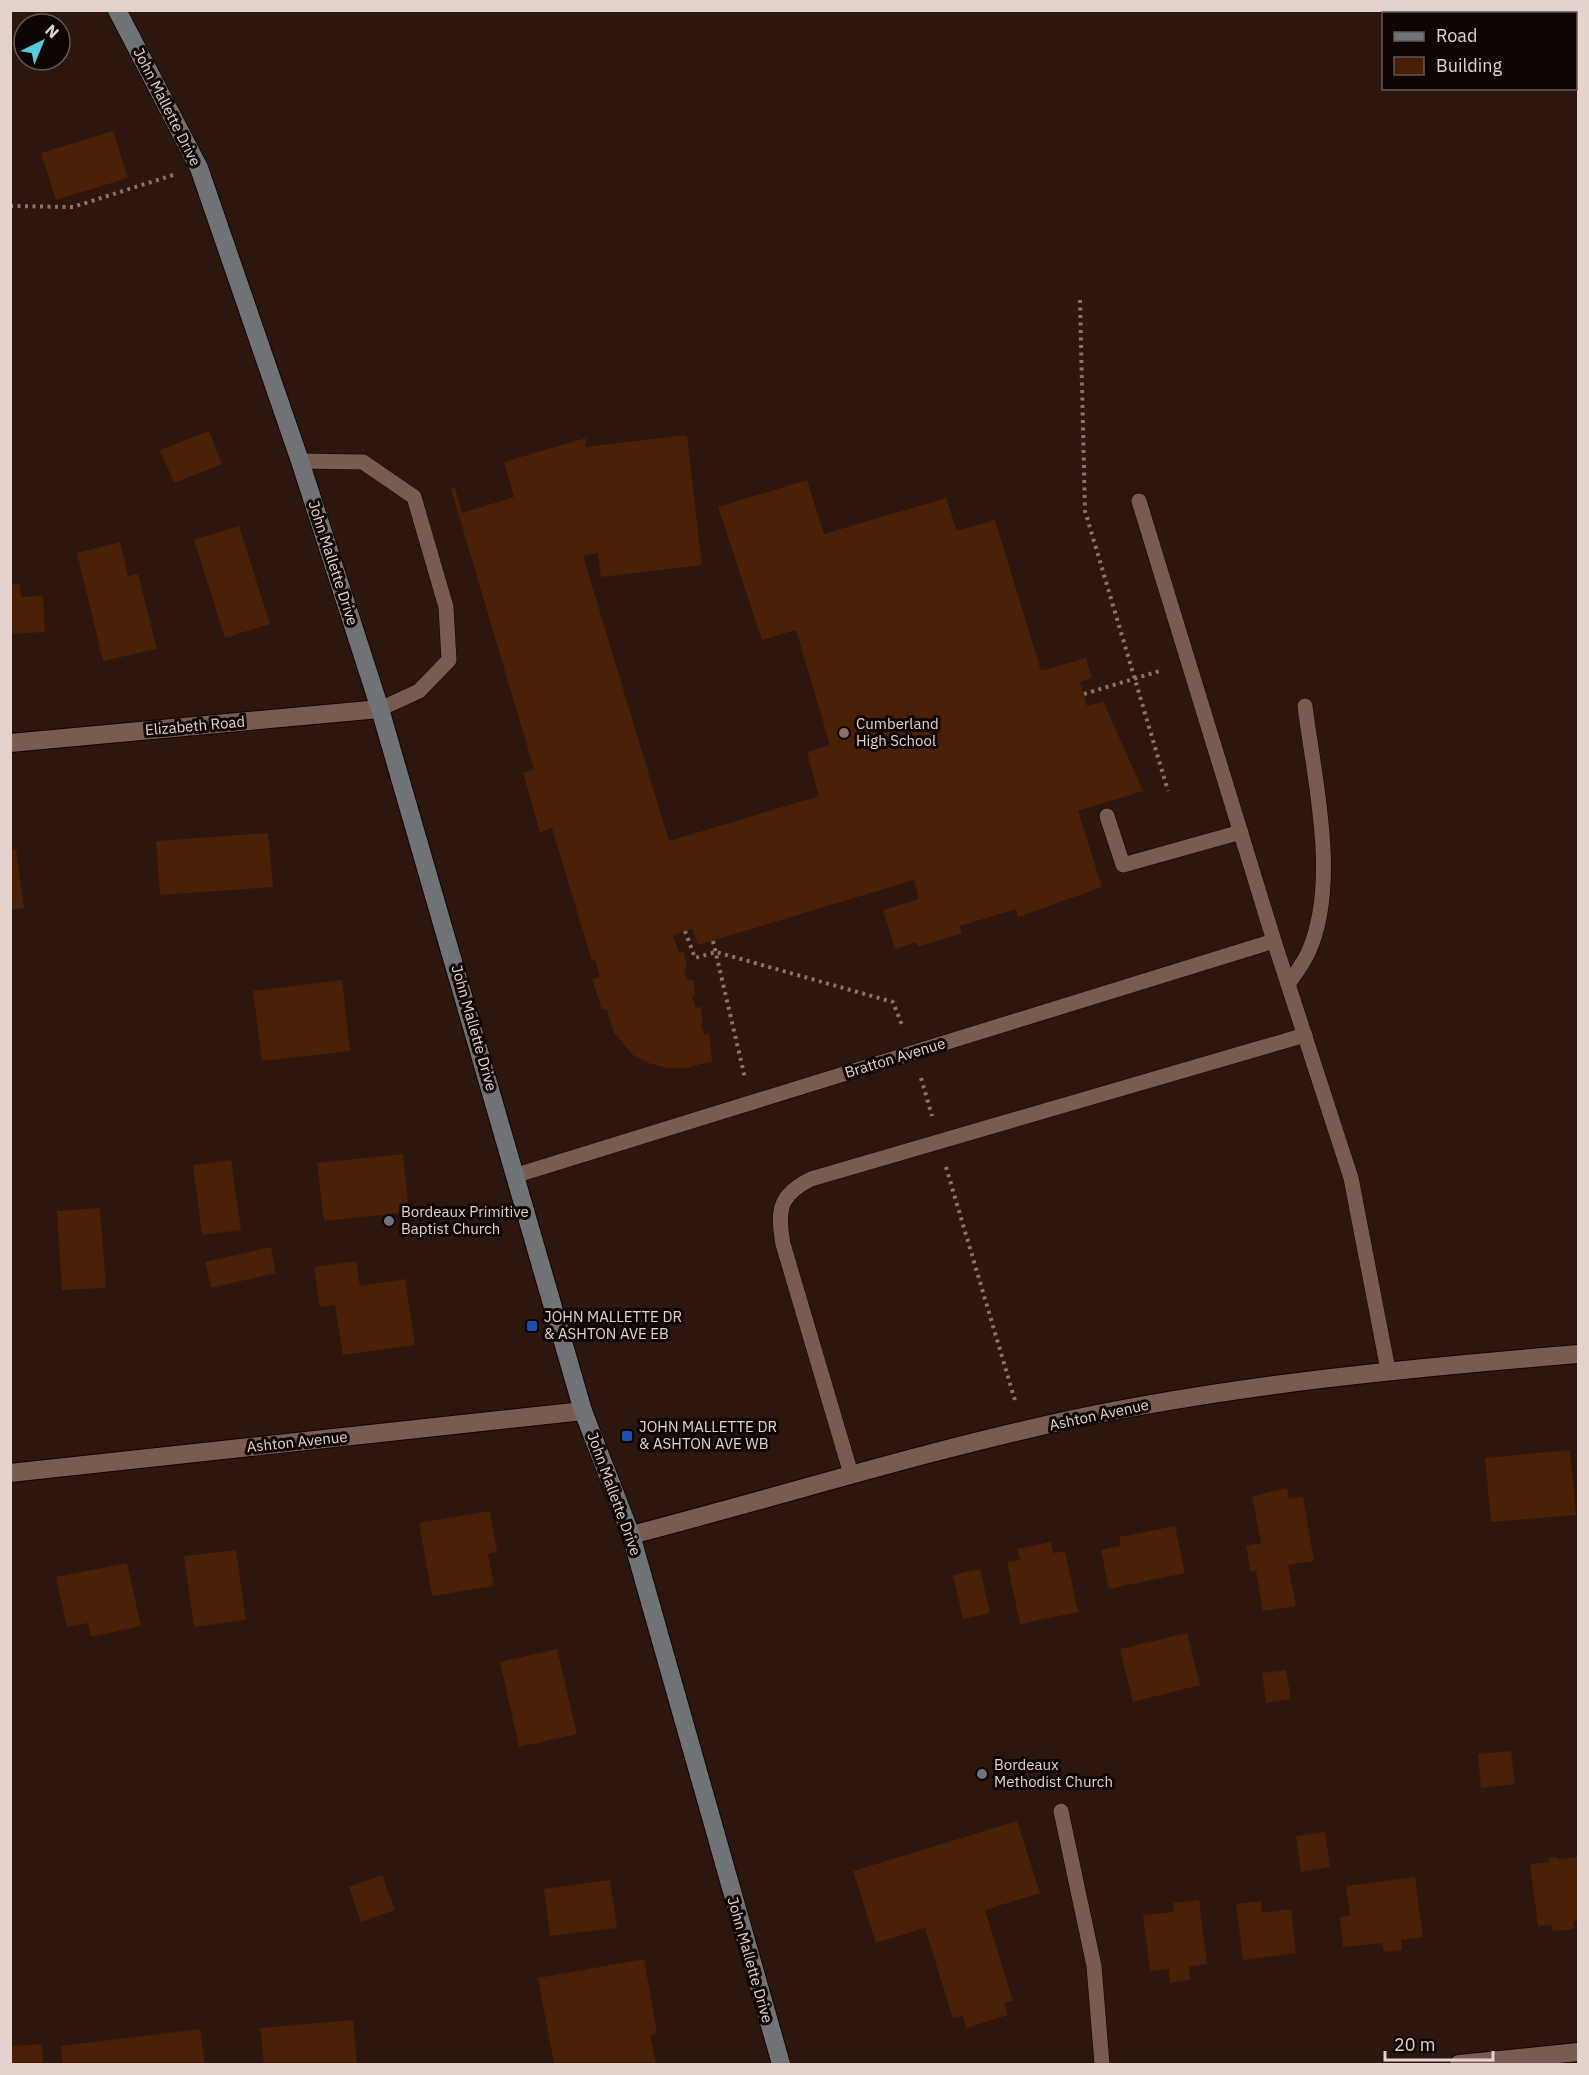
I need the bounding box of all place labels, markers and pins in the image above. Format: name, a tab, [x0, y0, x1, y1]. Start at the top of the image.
place label: Cumberland High School	[856, 714, 939, 750]
marker: Cumberland High School	[837, 726, 851, 740]
place label: Bordeaux Primitive Baptist Church	[401, 1202, 529, 1238]
marker: Bordeaux Primitive Baptist Church	[382, 1214, 396, 1228]
place label: JOHN MALLETTE DR & ASHTON AVE EB	[544, 1307, 682, 1343]
marker: JOHN MALLETTE DR & ASHTON AVE EB	[525, 1319, 539, 1333]
place label: JOHN MALLETTE DR & ASHTON AVE WB	[639, 1417, 777, 1453]
marker: JOHN MALLETTE DR & ASHTON AVE WB	[620, 1429, 634, 1443]
place label: Bordeaux Methodist Church	[994, 1755, 1113, 1791]
marker: Bordeaux Methodist Church	[975, 1767, 989, 1781]

